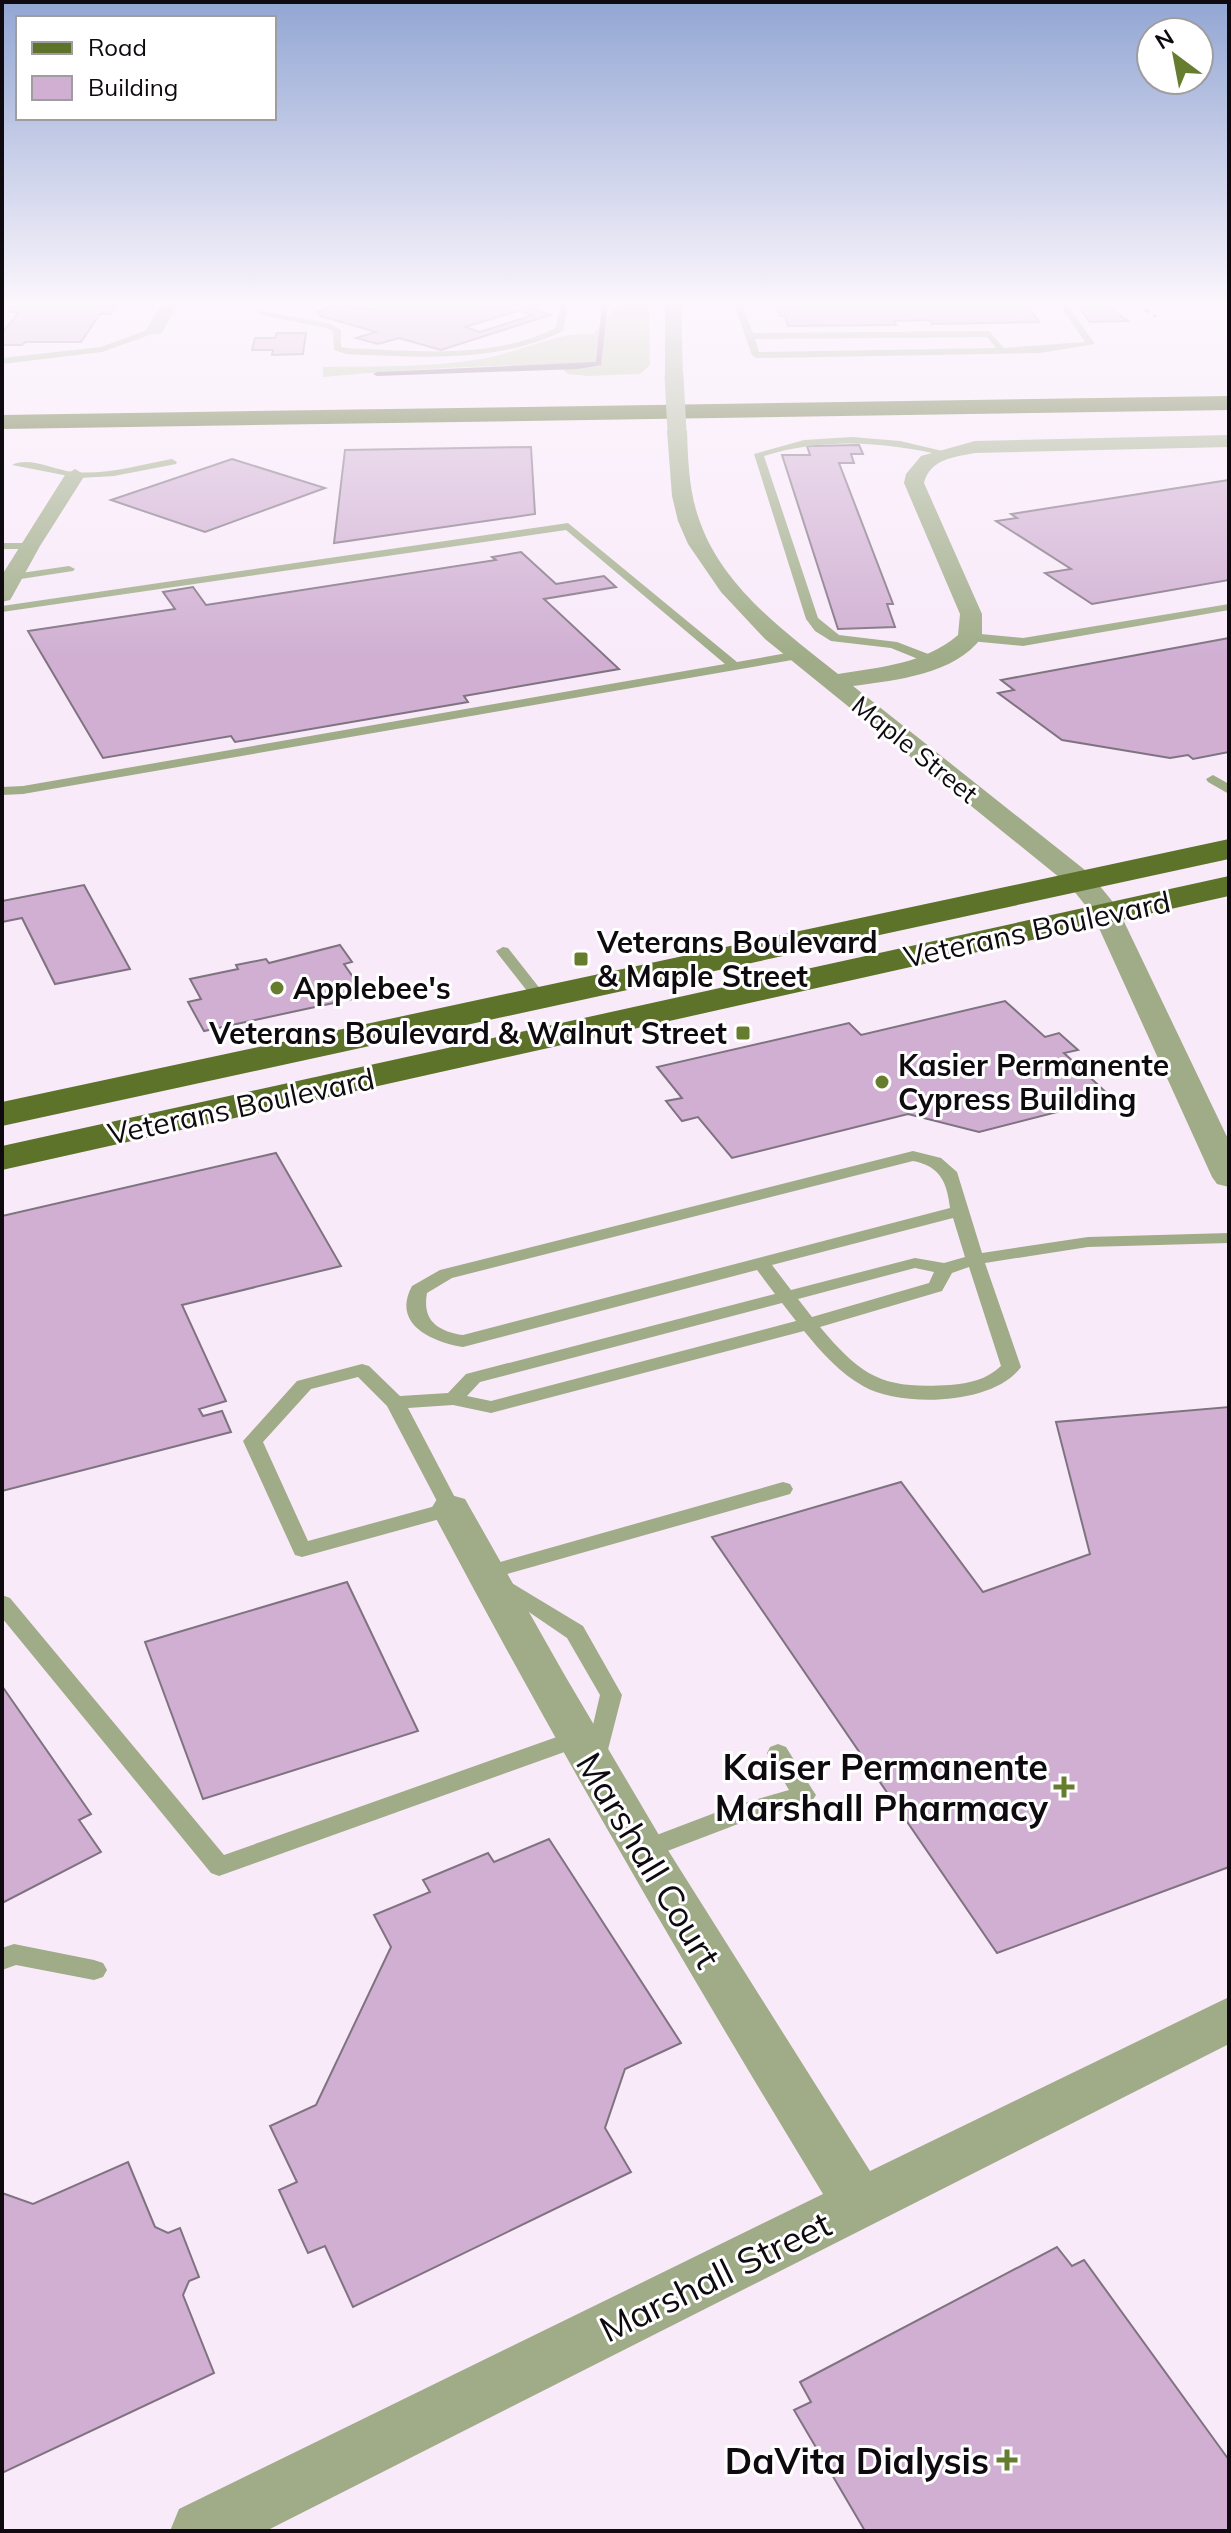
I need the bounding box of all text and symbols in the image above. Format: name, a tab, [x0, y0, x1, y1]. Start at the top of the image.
legend	[16, 16, 276, 120]
north arrow	[1135, 16, 1215, 96]
text: N	[1150, 23, 1179, 55]
text: Road	[88, 32, 147, 62]
text: Building	[88, 72, 178, 102]
street label: Maple Street	[845, 688, 985, 810]
street label: Veterans Boulevard	[900, 882, 1174, 976]
place label: Veterans Boulevard & Maple Street	[596, 923, 878, 995]
marker: Veterans Boulevard & Maple Street	[572, 950, 590, 968]
place label: Applebee's	[293, 969, 451, 1007]
marker: Applebee's	[268, 979, 286, 997]
place label: Veterans Boulevard & Walnut Street	[208, 1014, 727, 1052]
marker: Veterans Boulevard & Walnut Street	[734, 1024, 752, 1042]
place label: Kasier Permanente Cypress Building	[898, 1046, 1169, 1118]
street label: Veterans Boulevard	[104, 1059, 378, 1153]
marker: Kasier Permanente Cypress Building	[873, 1073, 891, 1091]
street label: Marshall Court	[567, 1744, 731, 1976]
place label: Kaiser Permanente Marshall Pharmacy	[715, 1744, 1048, 1830]
marker: Kaiser Permanente Marshall Pharmacy	[1055, 1778, 1073, 1796]
street label: Marshall Street	[592, 2201, 838, 2351]
place label: DaVita Dialysis	[725, 2438, 989, 2483]
marker: DaVita Dialysis	[996, 2449, 1018, 2471]

